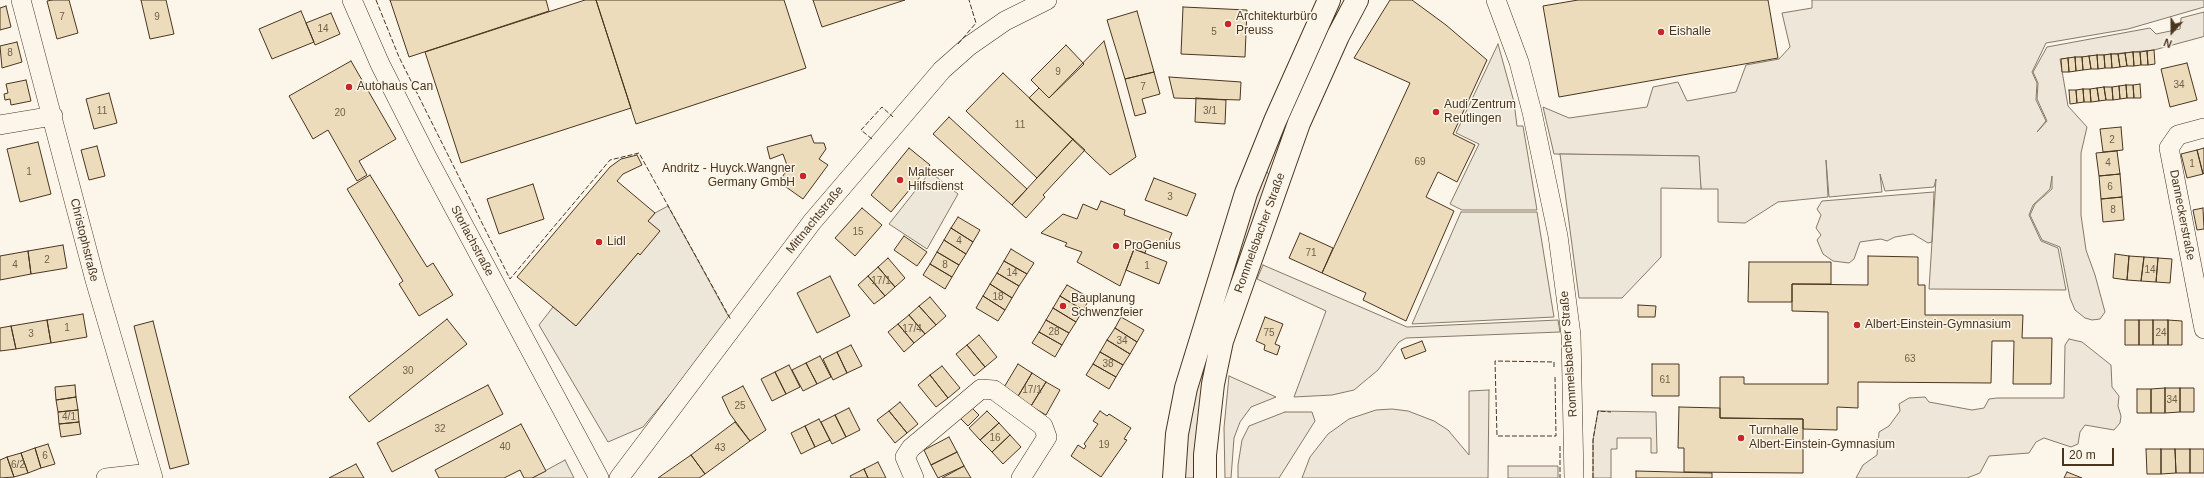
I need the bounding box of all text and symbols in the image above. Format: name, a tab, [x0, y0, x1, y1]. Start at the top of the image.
place label: Architekturbüro Preuss	[1236, 10, 1317, 38]
house number: 7	[59, 11, 65, 23]
house number: 9	[154, 11, 160, 23]
north arrow	[2152, 12, 2192, 52]
marker: Architekturbüro Preuss	[1223, 19, 1233, 29]
house number: 14	[317, 23, 329, 35]
place label: Eishalle	[1669, 25, 1711, 39]
house number: 5	[1211, 26, 1217, 38]
marker: Eishalle	[1656, 27, 1666, 37]
text: N	[2162, 36, 2174, 50]
house number: 8	[7, 47, 13, 59]
house number: 9	[1055, 66, 1061, 78]
house number: 34	[2173, 79, 2185, 91]
place label: Autohaus Can	[357, 80, 433, 94]
house number: 7	[1140, 81, 1146, 93]
marker: Autohaus Can	[344, 82, 354, 92]
place label: Audi Zentrum Reutlingen	[1444, 98, 1516, 126]
house number: 11	[97, 105, 107, 117]
house number: 3/1	[1203, 105, 1217, 117]
house number: 20	[334, 107, 346, 119]
marker: Audi Zentrum Reutlingen	[1431, 107, 1441, 117]
house number: 11	[1015, 119, 1025, 131]
house number: 2	[2109, 134, 2115, 146]
house number: 69	[1414, 156, 1426, 168]
house number: 4	[2105, 157, 2111, 169]
house number: 1	[2189, 158, 2195, 170]
place label: Andritz - Huyck.Wangner Germany GmbH	[662, 162, 795, 190]
house number: 1	[26, 166, 32, 178]
place label: Malteser Hilfsdienst	[908, 166, 963, 194]
street label: Danneckerstraße	[2166, 168, 2198, 262]
marker: Andritz - Huyck.Wangner Germany GmbH	[798, 171, 808, 181]
street label: Rommelsbacher Straße	[1232, 171, 1288, 295]
marker: Malteser Hilfsdienst	[895, 175, 905, 185]
house number: 6	[2107, 181, 2113, 193]
street label: Mittnachtstraße	[783, 183, 847, 257]
house number: 3	[1167, 191, 1173, 203]
street label: Christophstraße	[67, 197, 101, 283]
street label: Storlachstraße	[447, 203, 497, 279]
house number: 8	[2110, 204, 2116, 216]
house number: 15	[852, 226, 864, 238]
place label: Lidl	[607, 235, 626, 249]
house number: 4	[956, 235, 962, 247]
marker: Lidl	[594, 237, 604, 247]
place label: ProGenius	[1124, 239, 1181, 253]
marker: ProGenius	[1111, 241, 1121, 251]
house number: 71	[1305, 247, 1317, 259]
house number: 2	[44, 254, 50, 266]
house number: 4	[12, 259, 18, 271]
house number: 8	[942, 259, 948, 271]
house number: 1	[1144, 260, 1150, 272]
house number: 14	[2144, 264, 2156, 276]
house number: 14	[1006, 267, 1018, 279]
house number: 17/1	[871, 275, 891, 287]
street label: Rommelsbacher Straße	[1557, 290, 1581, 418]
house number: 18	[992, 291, 1004, 303]
place label: Bauplanung Schwenzfeier	[1071, 292, 1143, 320]
marker: Bauplanung Schwenzfeier	[1058, 301, 1068, 311]
place label: Albert-Einstein-Gymnasium	[1865, 318, 2011, 332]
marker: Albert-Einstein-Gymnasium	[1852, 320, 1862, 330]
house number: 1	[64, 322, 70, 334]
house number: 17/4	[902, 323, 922, 335]
house number: 28	[1048, 326, 1060, 338]
house number: 75	[1263, 327, 1275, 339]
house number: 24	[2155, 327, 2167, 339]
house number: 3	[28, 328, 34, 340]
house number: 34	[1116, 335, 1128, 347]
house number: 63	[1904, 353, 1916, 365]
house number: 38	[1102, 358, 1114, 370]
house number: 30	[402, 365, 414, 377]
house number: 61	[1659, 374, 1671, 386]
house number: 17/1	[1022, 384, 1042, 396]
house number: 34	[2166, 394, 2178, 406]
house number: 25	[734, 400, 746, 412]
house number: 4/1	[62, 411, 76, 423]
house number: 32	[434, 423, 446, 435]
place label: Turnhalle Albert-Einstein-Gymnasium	[1749, 424, 1895, 452]
house number: 16	[989, 432, 1001, 444]
marker: Turnhalle Albert-Einstein-Gymnasium	[1736, 433, 1746, 443]
house number: 19	[1098, 439, 1110, 451]
scale bar	[2064, 440, 2116, 466]
house number: 40	[499, 441, 511, 453]
house number: 43	[714, 442, 726, 454]
text: 20 m	[2069, 448, 2096, 462]
house number: 6	[42, 450, 48, 462]
house number: 6/2	[11, 459, 25, 471]

